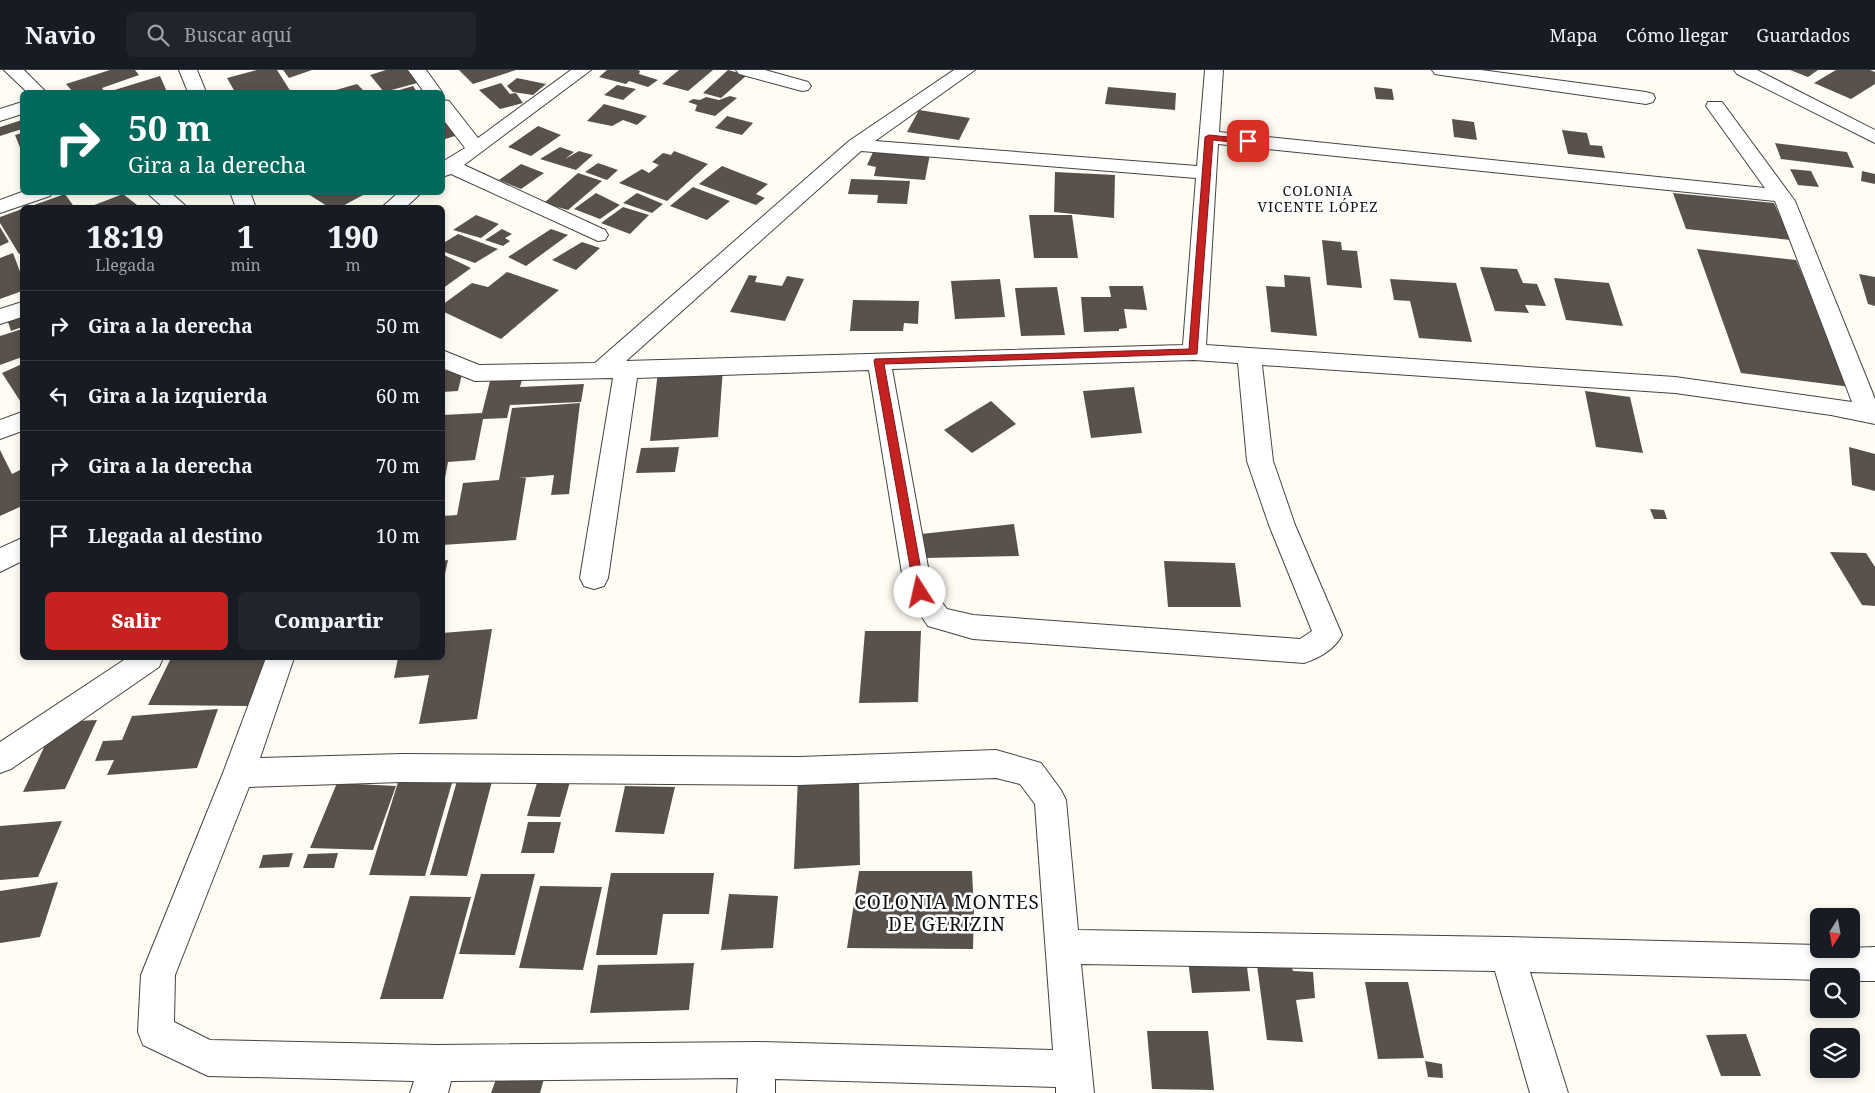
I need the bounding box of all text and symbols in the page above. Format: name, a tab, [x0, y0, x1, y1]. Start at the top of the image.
search box	[126, 12, 476, 57]
text: Navio	[25, 18, 96, 51]
icon: search	[144, 21, 172, 49]
text: Buscar aquí	[184, 22, 292, 48]
text: Mapa	[1550, 23, 1598, 47]
text: Cómo llegar	[1626, 23, 1728, 47]
text: Guardados	[1756, 23, 1850, 47]
text: 50 m	[128, 104, 211, 151]
icon: right	[45, 110, 110, 175]
pin	[1227, 120, 1269, 162]
icon: arrive	[1234, 127, 1262, 155]
text: Gira a la derecha	[128, 149, 306, 179]
district label: COLONIA VICENTE LÓPEZ	[1257, 181, 1379, 216]
text: 18:19	[87, 216, 164, 257]
text: 1	[237, 216, 254, 257]
text: 190	[327, 216, 378, 257]
text: Llegada	[95, 254, 155, 276]
text: min	[230, 254, 261, 276]
text: m	[345, 254, 361, 276]
icon: right	[45, 312, 73, 340]
text: Gira a la derecha	[88, 313, 253, 339]
text: 50 m	[376, 313, 420, 339]
icon: left	[45, 382, 73, 410]
text: Gira a la izquierda	[88, 383, 268, 409]
text: 60 m	[376, 383, 420, 409]
icon: right	[45, 452, 73, 480]
text: Gira a la derecha	[88, 453, 253, 479]
text: 70 m	[376, 453, 420, 479]
icon: arrive	[45, 522, 73, 550]
text: Llegada al destino	[88, 523, 263, 549]
text: 10 m	[376, 523, 420, 549]
position arrow	[893, 565, 945, 617]
button: Salir	[45, 592, 228, 650]
button: Compartir	[238, 592, 420, 650]
district label: COLONIA MONTES DE GERIZIN	[854, 889, 1040, 937]
north arrow	[1810, 908, 1860, 958]
map controls	[1810, 908, 1860, 1078]
button: search	[1810, 968, 1860, 1018]
button: layers	[1810, 1028, 1860, 1078]

